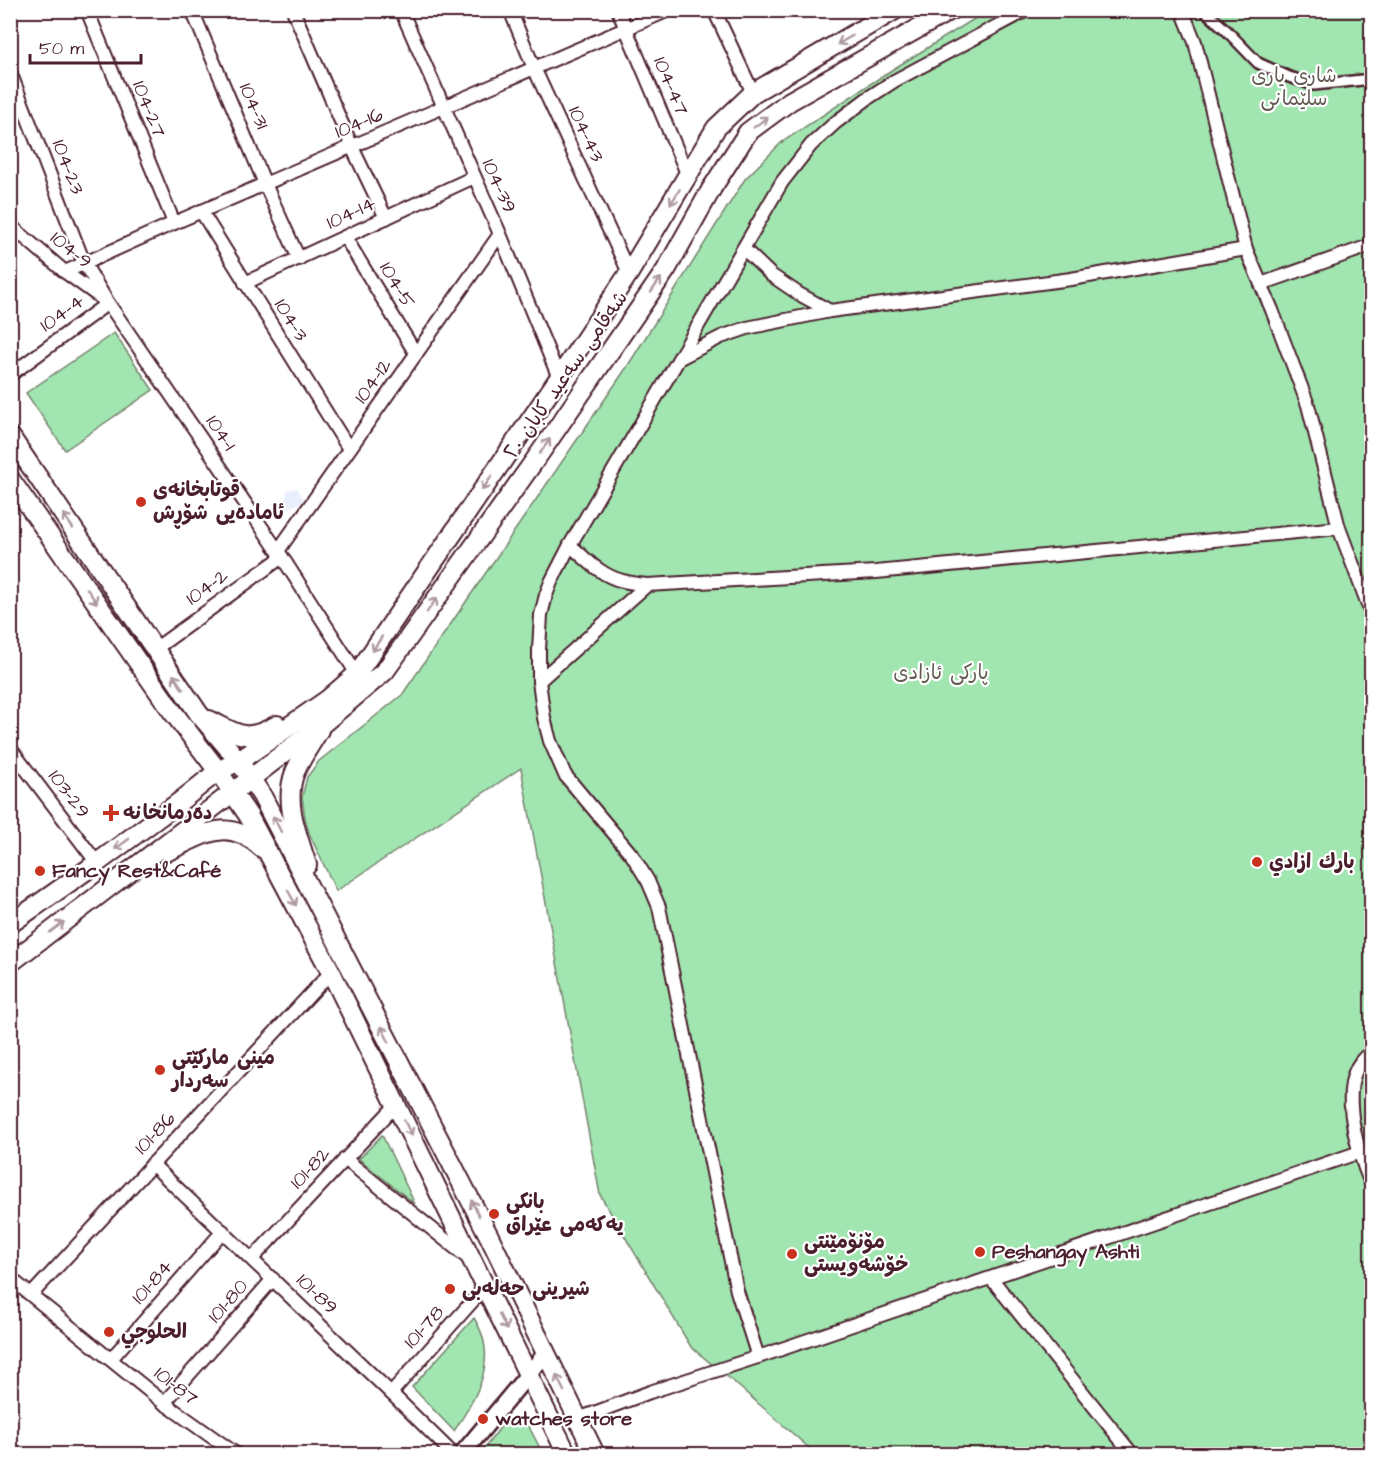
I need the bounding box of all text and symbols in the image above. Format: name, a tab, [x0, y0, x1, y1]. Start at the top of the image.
scale bar	[30, 27, 141, 65]
one-way arrow	[836, 35, 854, 46]
text: 50 m	[39, 36, 84, 61]
street label: 104-47	[646, 52, 696, 120]
park label: شاری یاری سلێمانی	[1251, 62, 1337, 113]
street label: 104-27	[125, 77, 173, 141]
street label: 104-31	[232, 79, 276, 134]
street label: 104-16	[330, 100, 388, 146]
street label: 104-43	[561, 101, 611, 167]
one-way arrow	[753, 116, 769, 129]
street label: 104-23	[45, 136, 91, 198]
street label: 104-39	[475, 154, 523, 218]
one-way arrow	[668, 188, 680, 205]
street label: 104-14	[322, 189, 380, 237]
street label: 104-9	[44, 225, 98, 275]
street label: 104-5	[372, 257, 422, 313]
one-way arrow	[650, 277, 662, 294]
street label: شەقامی سەعید کابان ٢٠	[497, 285, 635, 465]
street label: 104-4	[34, 287, 90, 339]
street label: 104-3	[267, 293, 315, 347]
street label: 104-12	[347, 352, 399, 409]
street label: 104-1	[199, 410, 243, 457]
one-way arrow	[539, 438, 551, 454]
one-way arrow	[481, 474, 493, 491]
place label: قوتابخانەی ئامادەیی شۆڕش	[153, 476, 284, 529]
marker: قوتابخانەی ئامادەیی شۆڕش	[134, 495, 148, 509]
one-way arrow	[62, 513, 74, 530]
street label: 104-2	[180, 562, 234, 612]
one-way arrow	[86, 587, 98, 604]
one-way arrow	[426, 597, 439, 613]
one-way arrow	[371, 635, 383, 652]
park label: پارکی ئازادی	[893, 659, 989, 687]
one-way arrow	[171, 674, 184, 691]
street label: 103-29	[41, 764, 97, 824]
place label: دەرمانخانە	[123, 799, 212, 827]
marker: دەرمانخانە	[104, 806, 118, 820]
one-way arrow	[271, 815, 282, 833]
one-way arrow	[114, 838, 130, 851]
place label: بارك ازادي	[1269, 848, 1355, 877]
marker: بارك ازادي	[1250, 855, 1264, 869]
place label: Fancy Rest&Café	[52, 857, 221, 886]
marker: Fancy Rest&Café	[33, 864, 47, 878]
one-way arrow	[287, 888, 298, 906]
one-way arrow	[48, 921, 64, 933]
one-way arrow	[379, 1026, 390, 1044]
place label: مینی مارکێتی سەردار	[170, 1044, 275, 1095]
marker: مینی مارکێتی سەردار	[153, 1063, 167, 1077]
street label: 101-86	[128, 1105, 182, 1161]
one-way arrow	[402, 1119, 414, 1136]
street label: 101-82	[283, 1140, 337, 1195]
place label: بانکی یەکەمی عێراق	[506, 1188, 624, 1239]
one-way arrow	[468, 1199, 480, 1217]
marker: بانکی یەکەمی عێراق	[487, 1207, 501, 1221]
place label: مۆنۆمێنتی خۆشەویستی	[804, 1228, 908, 1279]
place label: Peshangay Ashti	[992, 1238, 1140, 1267]
marker: Peshangay Ashti	[973, 1245, 987, 1259]
marker: مۆنۆمێنتی خۆشەویستی	[785, 1247, 799, 1261]
street label: 101-84	[125, 1253, 179, 1310]
street label: 101-89	[290, 1267, 344, 1321]
street label: 101-80	[201, 1273, 255, 1329]
place label: شیرینی حەلەبی	[462, 1275, 590, 1303]
marker: شیرینی حەلەبی	[443, 1282, 457, 1296]
street label: 101-78	[397, 1299, 451, 1355]
one-way arrow	[497, 1313, 509, 1331]
place label: الحلوجي	[121, 1318, 187, 1349]
marker: الحلوجي	[102, 1325, 116, 1339]
street label: 101-87	[148, 1360, 204, 1412]
one-way arrow	[554, 1374, 566, 1392]
place label: watches store	[495, 1405, 632, 1433]
marker: watches store	[476, 1412, 490, 1426]

